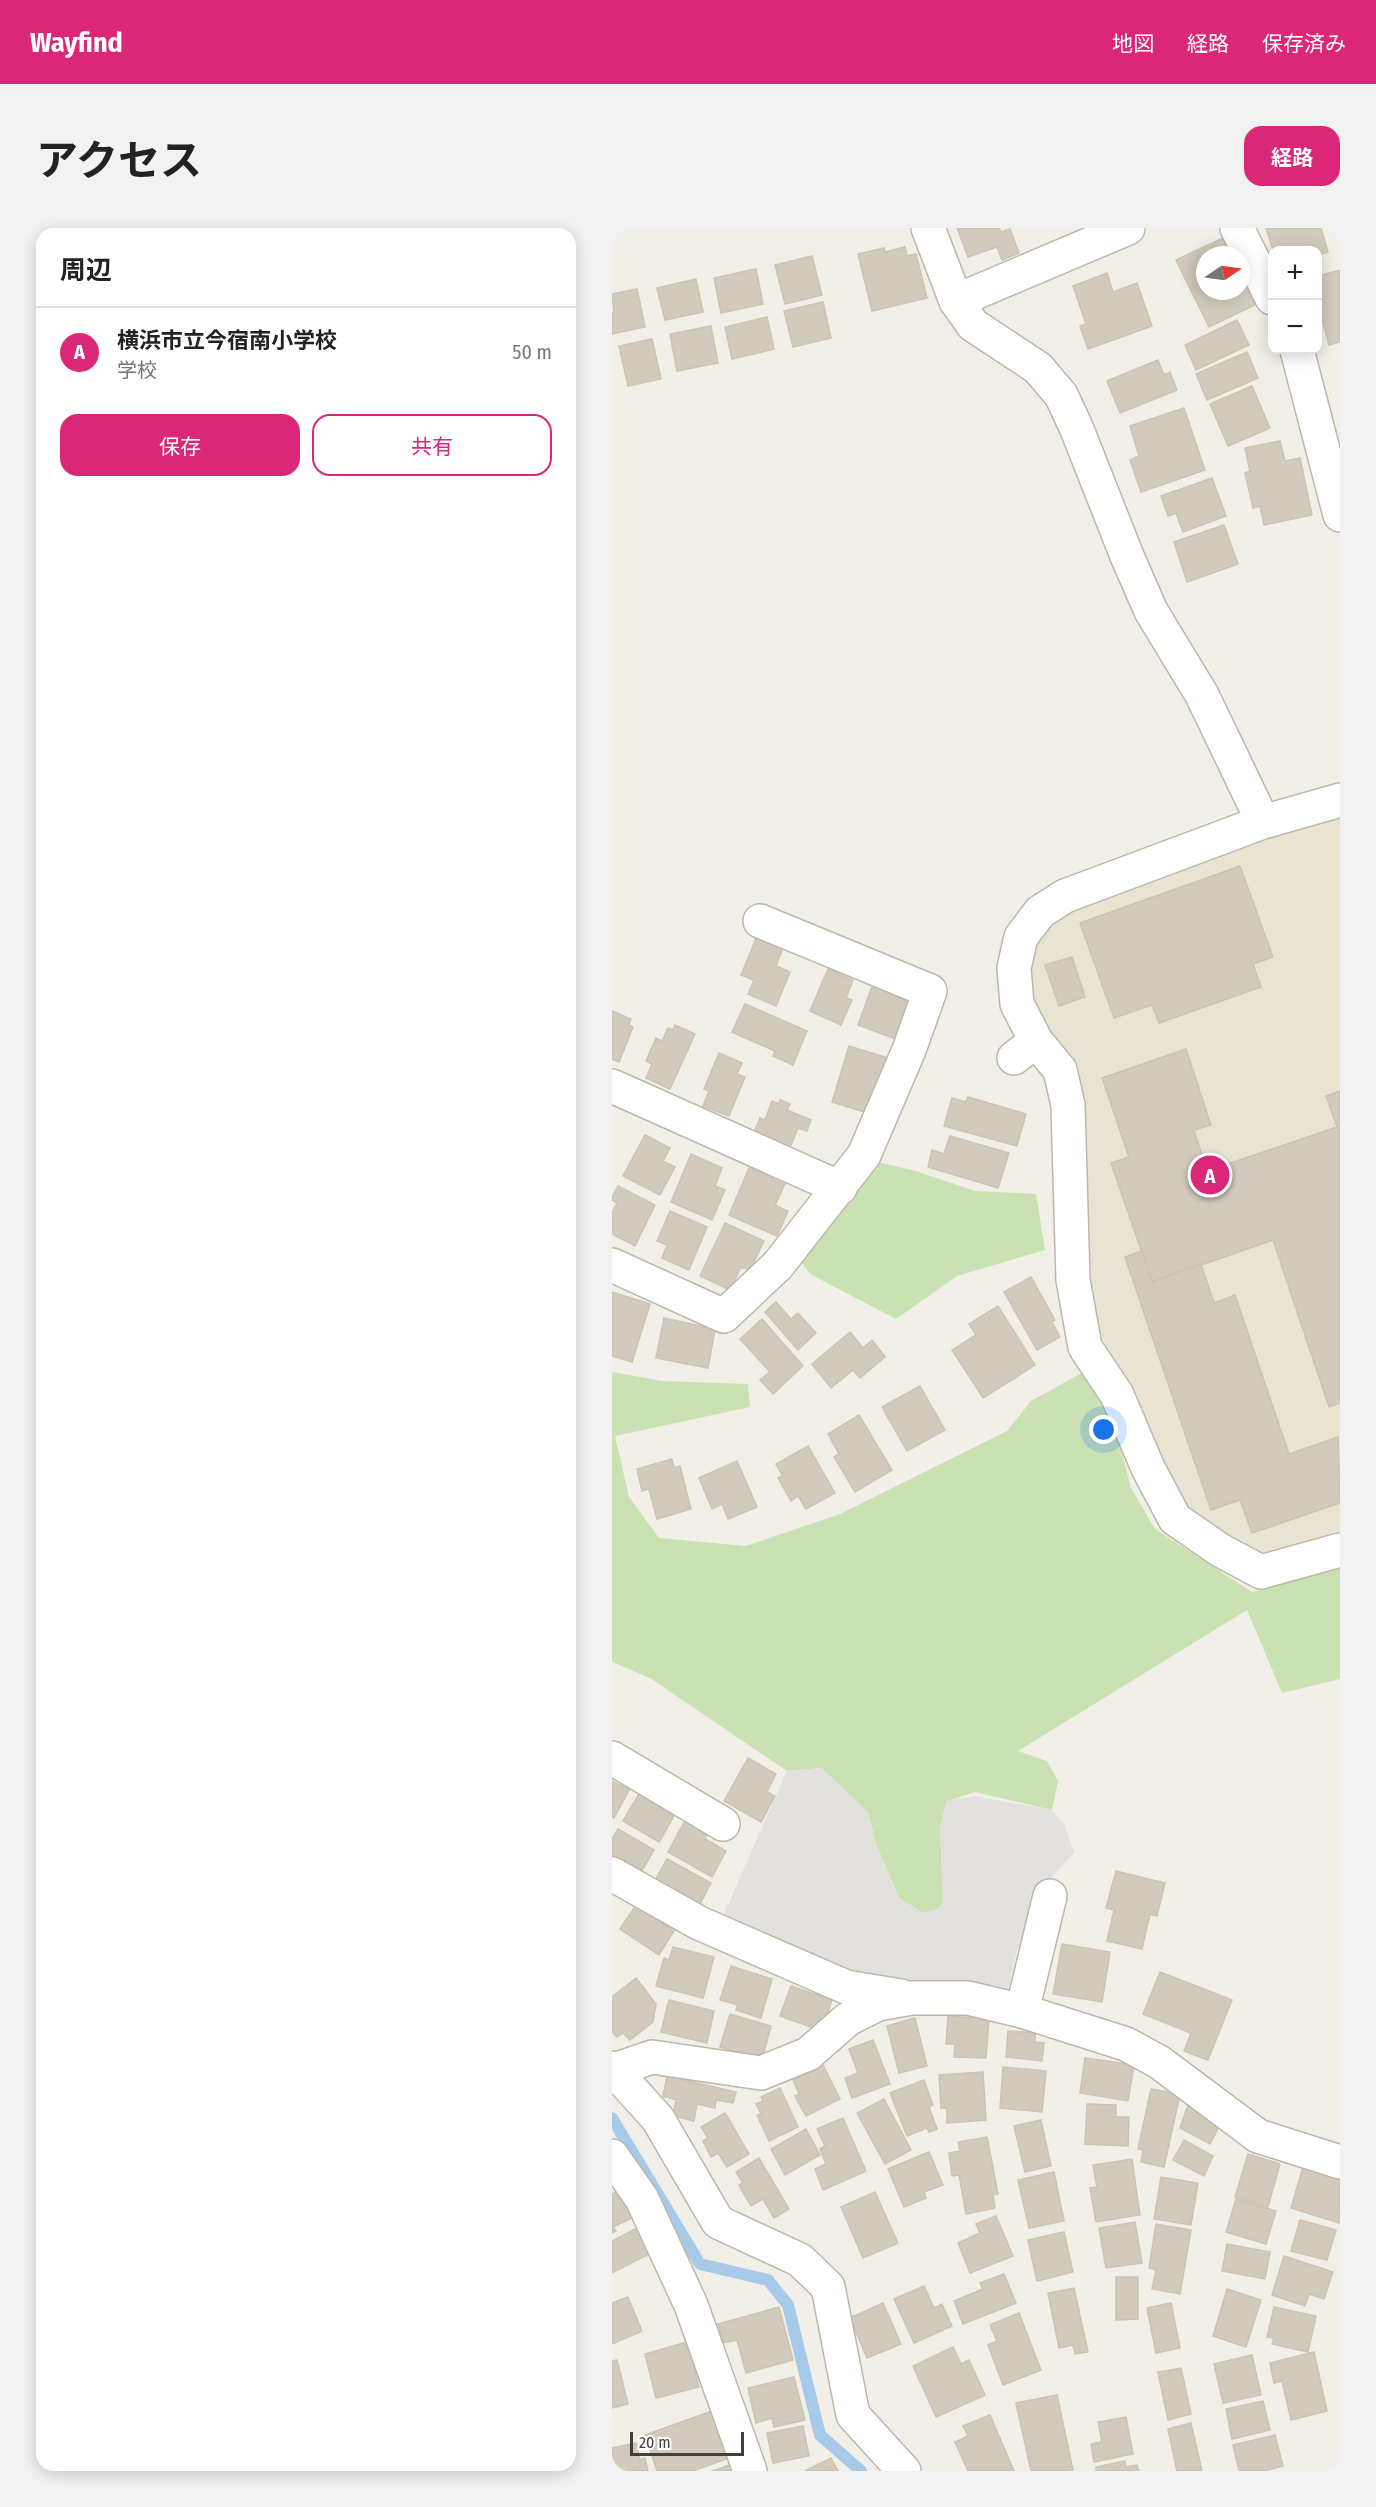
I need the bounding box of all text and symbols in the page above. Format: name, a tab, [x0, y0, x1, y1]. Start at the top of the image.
text: Wayfind	[30, 26, 123, 59]
text: 地図	[1112, 31, 1154, 57]
text: 経路	[1187, 31, 1229, 57]
text: 保存済み	[1262, 31, 1346, 57]
button: 経路	[1244, 126, 1340, 186]
text: アクセス	[36, 136, 202, 186]
north arrow	[1196, 246, 1250, 300]
map controls	[1268, 246, 1322, 354]
button: +	[1268, 246, 1322, 300]
text: 周辺	[60, 255, 112, 286]
button: −	[1268, 300, 1322, 354]
text: 横浜市立今宿南小学校	[117, 327, 337, 354]
text: A	[74, 340, 85, 364]
text: 50 m	[512, 340, 552, 364]
text: 学校	[117, 358, 157, 382]
button: 保存	[60, 414, 300, 476]
button: 共有	[312, 414, 552, 476]
pin: A	[1190, 1152, 1230, 1198]
your location	[1089, 1415, 1118, 1444]
scale bar	[630, 2429, 744, 2456]
text: 20 m	[639, 2433, 670, 2452]

